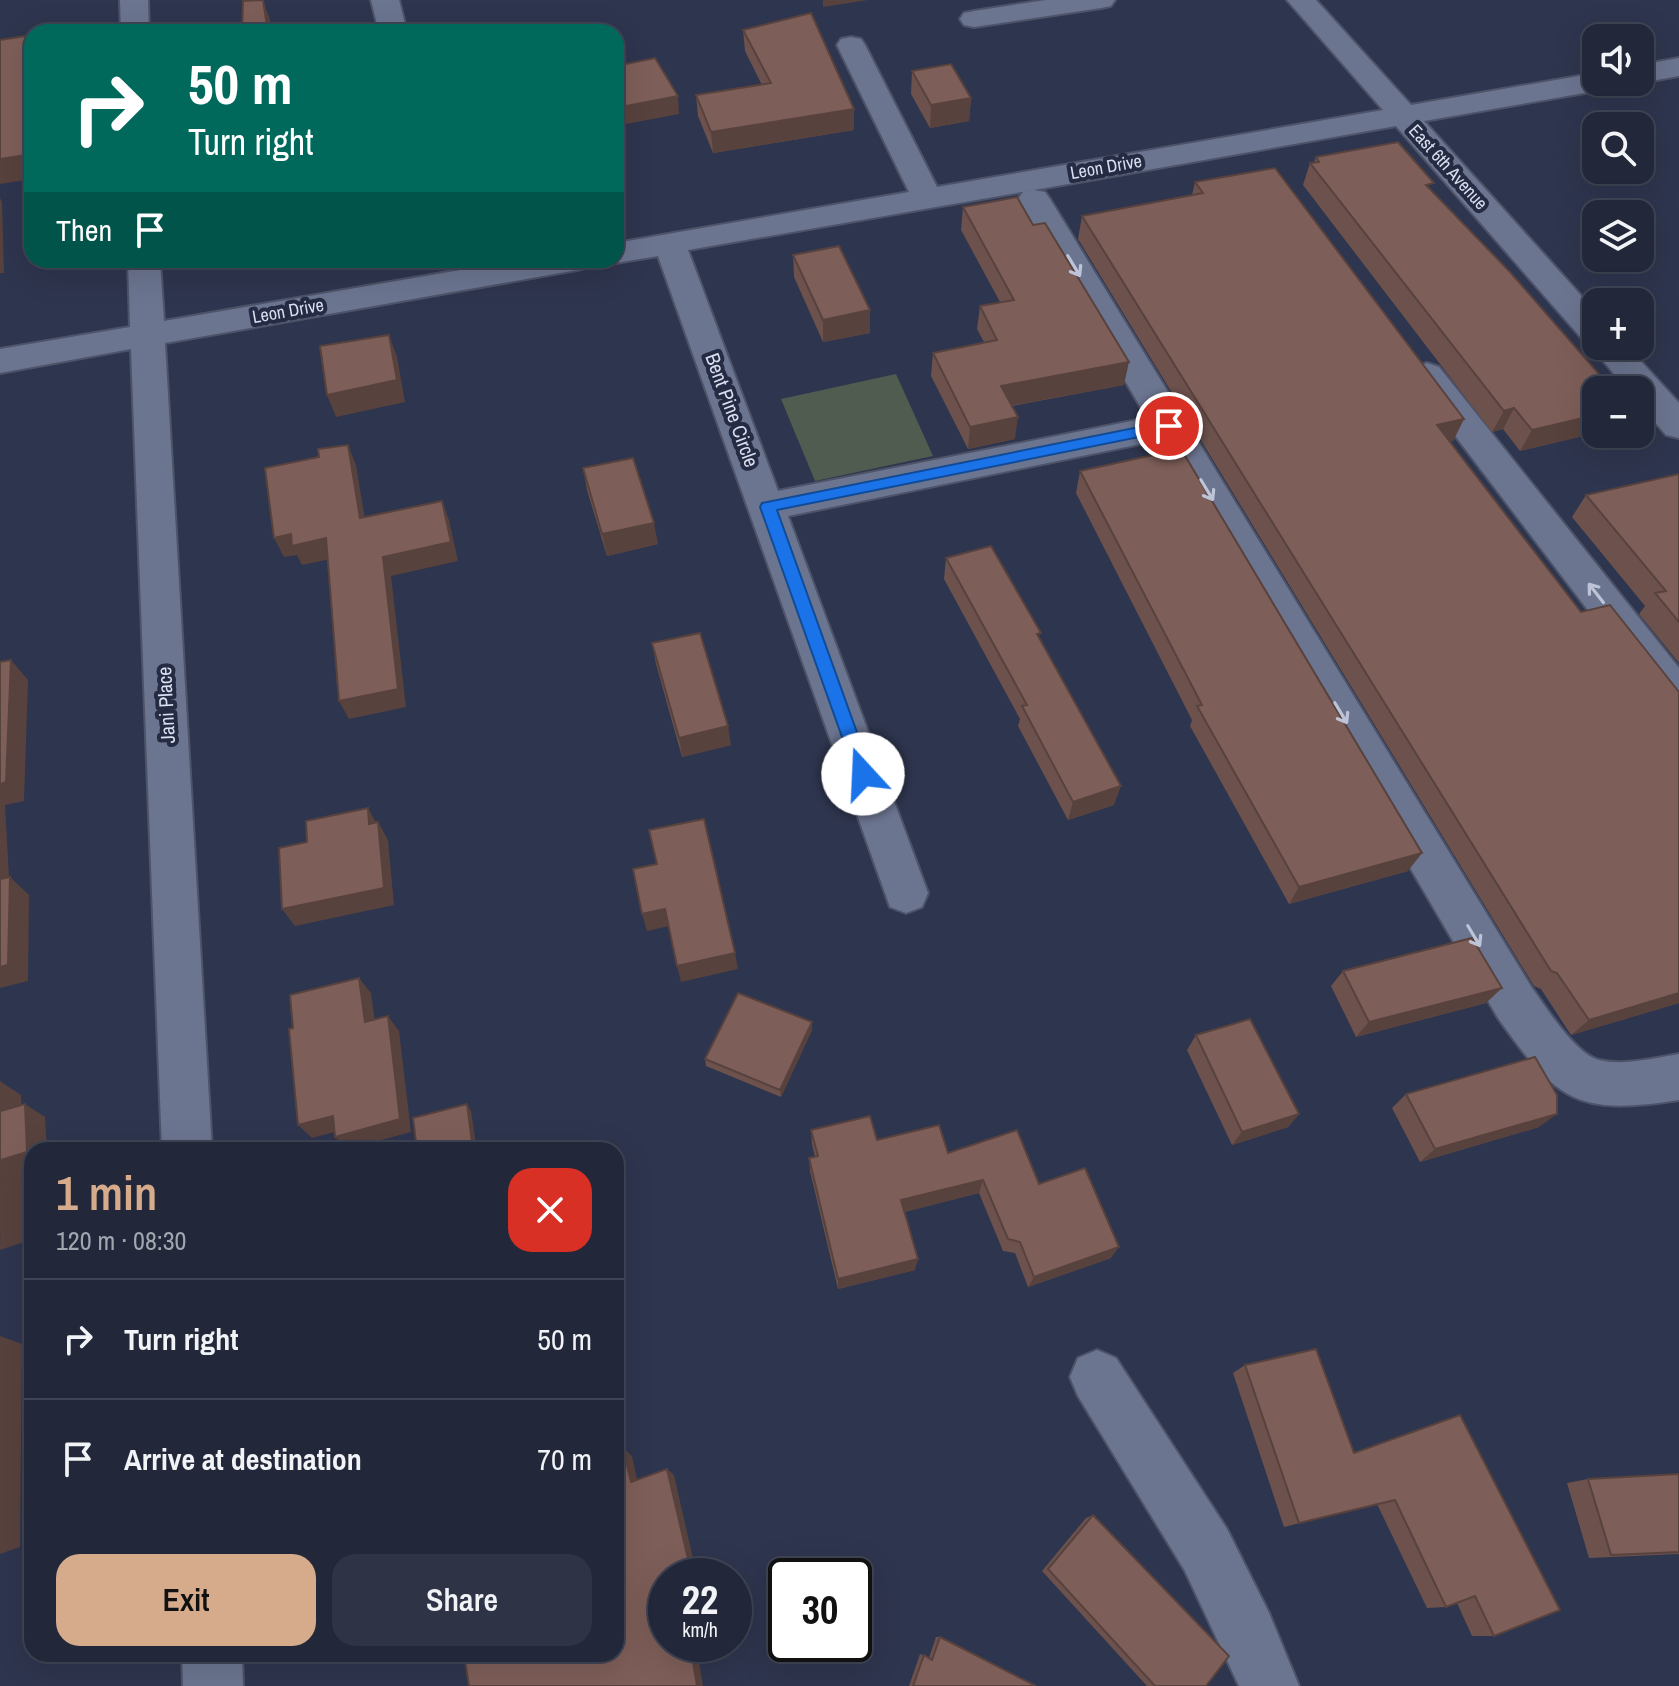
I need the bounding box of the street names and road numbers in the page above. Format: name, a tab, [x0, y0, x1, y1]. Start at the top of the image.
street label: East 6th Avenue	[1403, 118, 1494, 215]
street label: Leon Drive	[1068, 148, 1144, 185]
street label: Leon Drive	[250, 292, 326, 329]
street label: Bent Pine Circle	[699, 349, 766, 471]
street label: Jani Place	[150, 666, 181, 744]

